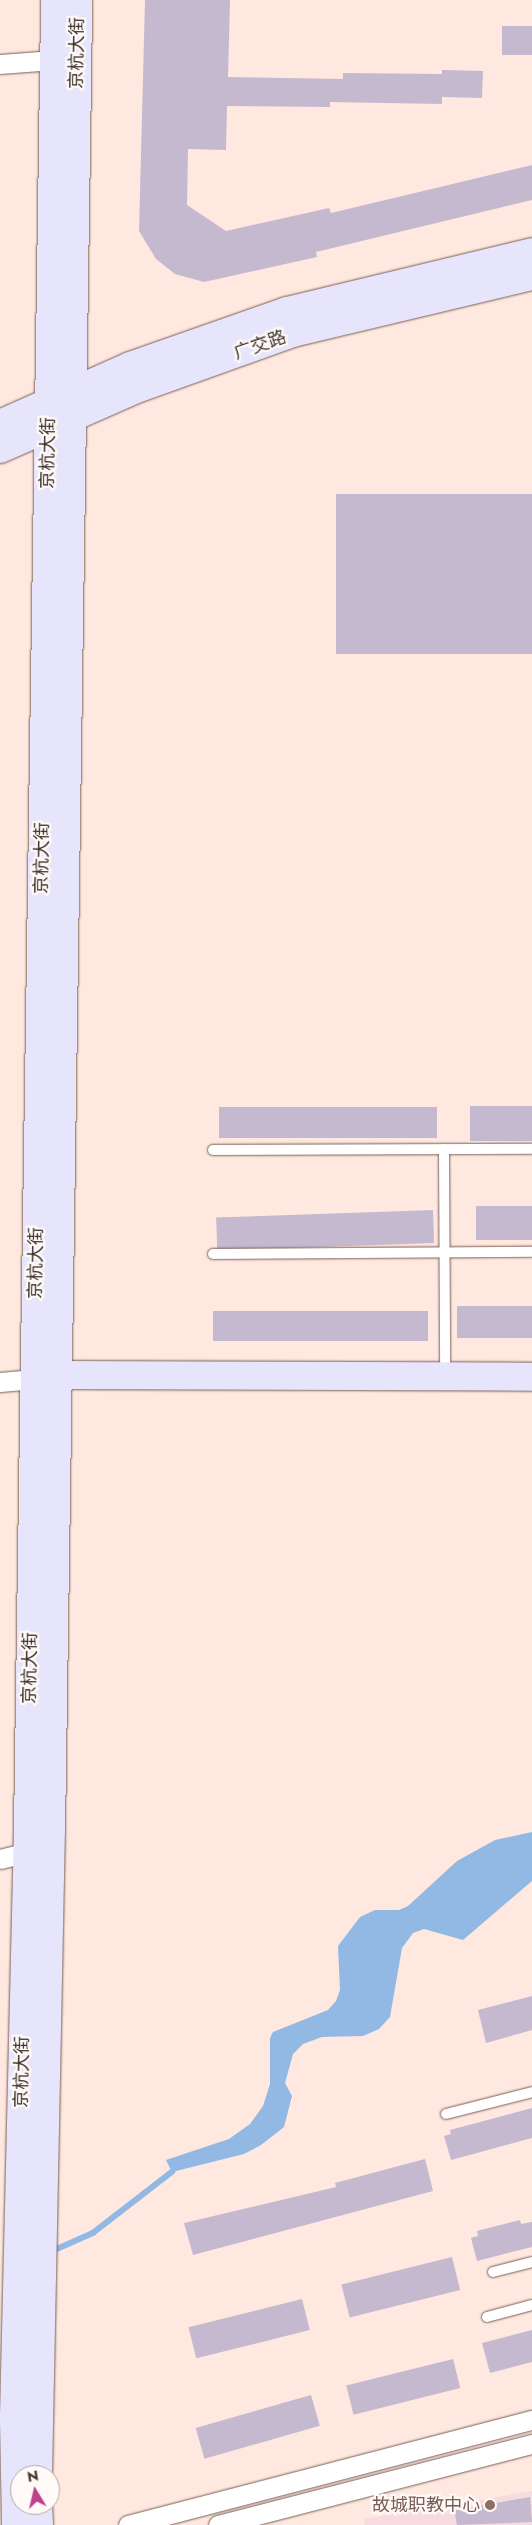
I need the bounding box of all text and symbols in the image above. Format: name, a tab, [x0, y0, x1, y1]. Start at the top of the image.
street label: 京杭大街	[66, 17, 88, 89]
street label: 广交路	[231, 326, 289, 364]
street label: 京杭大街	[37, 417, 59, 489]
street label: 京杭大街	[31, 822, 53, 894]
street label: 京杭大街	[25, 1227, 47, 1299]
street label: 京杭大街	[19, 1632, 41, 1704]
street label: 京杭大街	[11, 2036, 33, 2108]
north arrow	[10, 2465, 60, 2515]
text: N	[26, 2465, 40, 2487]
place label: 故城职教中心	[372, 2494, 480, 2516]
marker: 故城职教中心	[484, 2499, 496, 2511]

